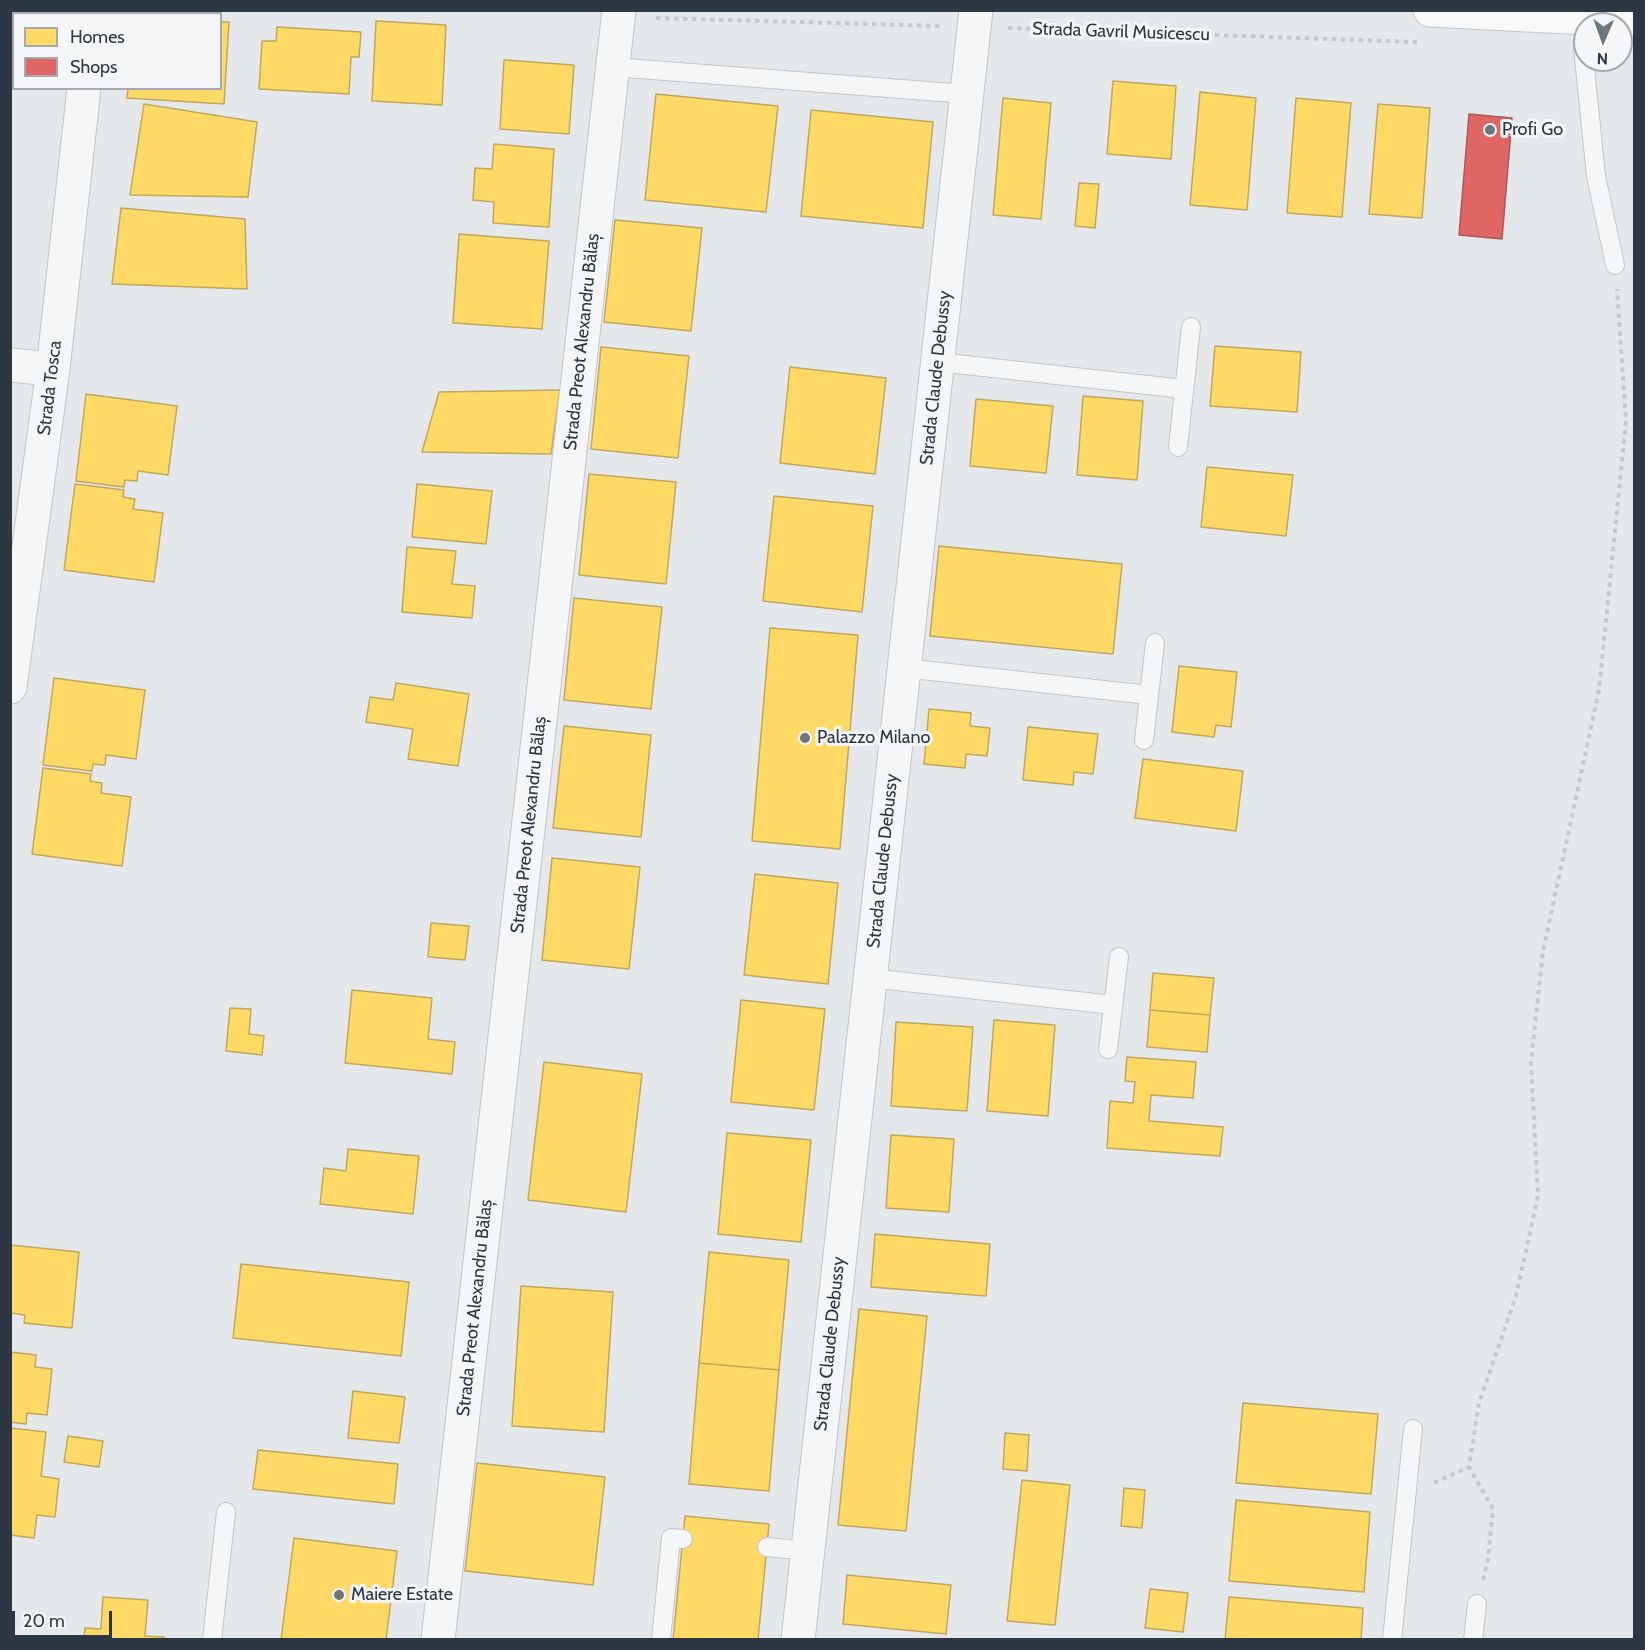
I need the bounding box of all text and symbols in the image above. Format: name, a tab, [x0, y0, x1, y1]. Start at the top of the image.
legend	[12, 12, 222, 90]
north arrow	[1573, 12, 1633, 72]
street label: Strada Gavril Musicescu	[1032, 18, 1210, 46]
text: Homes	[70, 26, 125, 48]
text: N	[1596, 49, 1608, 68]
text: Shops	[70, 56, 118, 78]
place label: Profi Go	[1502, 119, 1563, 141]
marker: Profi Go	[1483, 123, 1497, 137]
street label: Strada Preot Alexandru Bălaș	[560, 232, 604, 452]
street label: Strada Claude Debussy	[916, 290, 956, 466]
street label: Strada Tosca	[33, 339, 67, 437]
street label: Strada Preot Alexandru Bălaș	[507, 715, 551, 935]
place label: Palazzo Milano	[817, 727, 930, 749]
marker: Palazzo Milano	[798, 731, 812, 745]
street label: Strada Claude Debussy	[863, 773, 903, 949]
street label: Strada Preot Alexandru Bălaș	[453, 1198, 497, 1418]
street label: Strada Claude Debussy	[810, 1256, 850, 1432]
place label: Maiere Estate	[351, 1584, 453, 1606]
marker: Maiere Estate	[332, 1588, 346, 1602]
scale bar	[15, 1599, 116, 1637]
text: 20 m	[23, 1610, 65, 1632]

